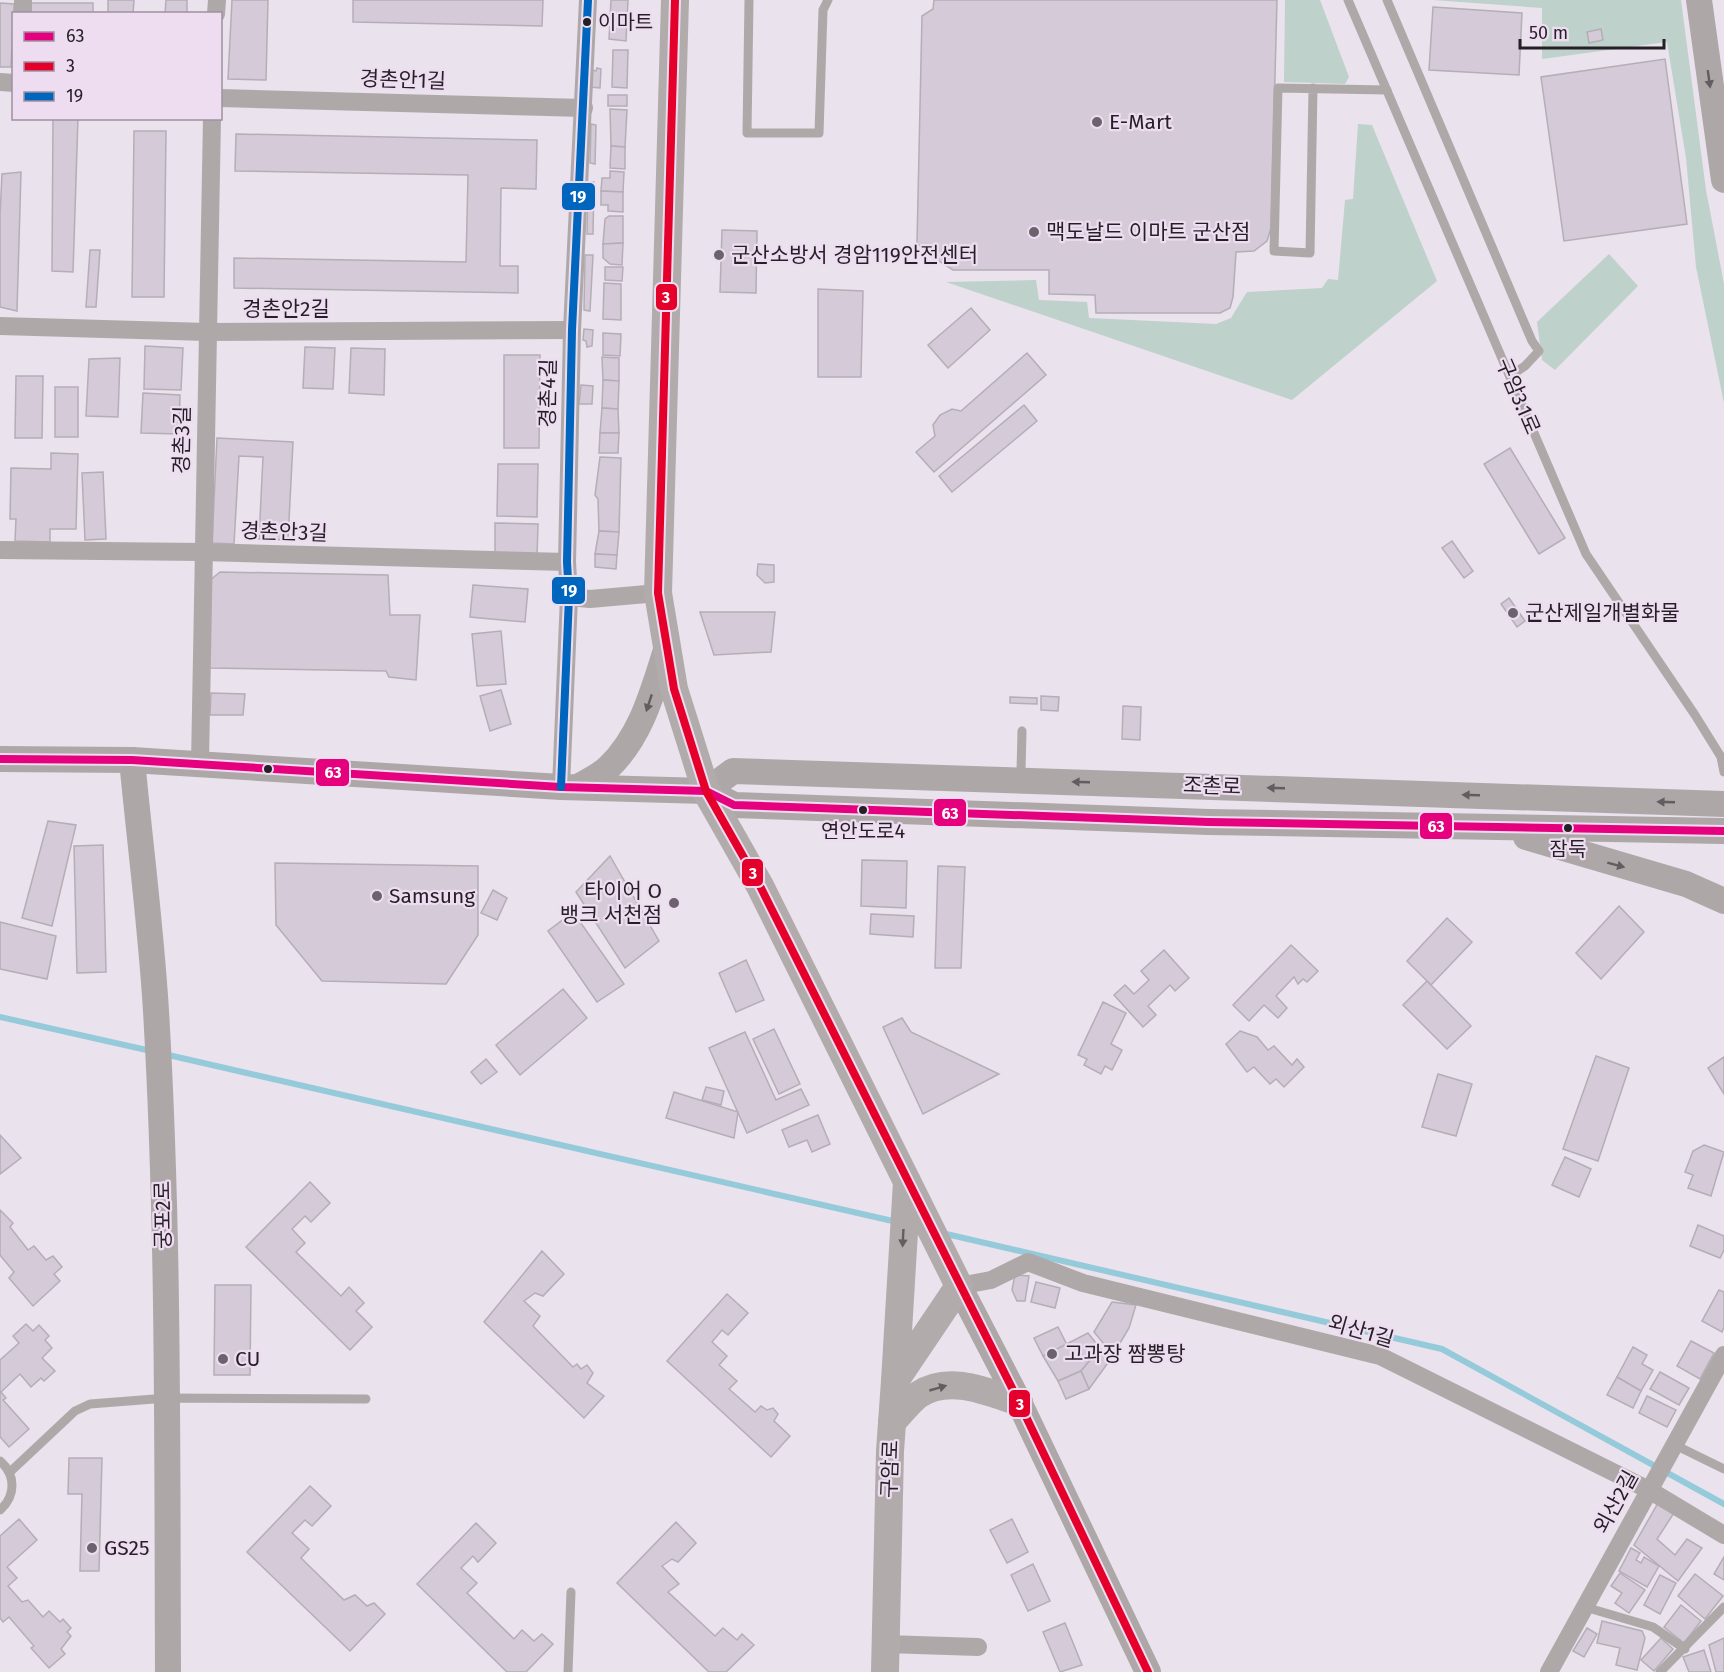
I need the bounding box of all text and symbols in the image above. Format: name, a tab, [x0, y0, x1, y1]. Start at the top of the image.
place label: 이마트	[598, 10, 653, 34]
legend	[12, 12, 222, 120]
scale bar	[1520, 12, 1664, 50]
marker: 이마트	[581, 16, 593, 28]
text: 50 m	[1529, 22, 1568, 44]
text: 63	[66, 25, 84, 47]
text: 3	[66, 55, 75, 77]
street label: 경촌안1길	[359, 66, 447, 94]
one-way arrow	[1704, 69, 1713, 88]
text: 19	[66, 85, 83, 107]
place label: E-Mart	[1109, 109, 1172, 135]
marker: E-Mart	[1090, 115, 1104, 129]
line badge: 19	[561, 182, 596, 211]
text: 19	[570, 187, 586, 206]
place label: 맥도날드 이마트 군산점	[1046, 219, 1250, 245]
marker: 맥도날드 이마트 군산점	[1027, 225, 1041, 239]
place label: 군산소방서 경암119안전센터	[731, 242, 978, 268]
marker: 군산소방서 경암119안전센터	[712, 248, 726, 262]
line badge: 3	[655, 283, 678, 311]
text: 3	[661, 288, 670, 307]
street label: 경촌안2길	[242, 296, 330, 322]
street label: 구암3.1로	[1490, 354, 1546, 438]
street label: 경촌4길	[534, 358, 562, 428]
street label: 경촌3길	[168, 406, 196, 474]
street label: 경촌안3길	[240, 517, 328, 547]
line badge: 19	[551, 576, 586, 605]
text: 19	[561, 581, 577, 600]
place label: 군산제일개별화물	[1525, 600, 1680, 626]
marker: 군산제일개별화물	[1506, 606, 1520, 620]
one-way arrow	[643, 694, 653, 712]
line badge: 63	[315, 758, 350, 787]
unlabelled marker	[262, 763, 274, 775]
text: 63	[324, 763, 342, 782]
street label: 조촌로	[1183, 772, 1241, 800]
one-way arrow	[1071, 777, 1090, 786]
one-way arrow	[1266, 783, 1285, 792]
one-way arrow	[1461, 791, 1480, 800]
one-way arrow	[1656, 797, 1675, 807]
line badge: 63	[933, 798, 967, 827]
marker: 연안도로4	[857, 804, 869, 816]
text: 63	[941, 804, 959, 823]
line badge: 63	[1419, 812, 1453, 840]
text: 63	[1427, 817, 1445, 836]
place label: 연안도로4	[821, 819, 905, 843]
marker: 잠둑	[1562, 822, 1574, 834]
place label: 잠둑	[1550, 837, 1586, 861]
line badge: 3	[741, 858, 764, 887]
one-way arrow	[1607, 861, 1625, 871]
text: 3	[748, 864, 757, 883]
place label: 타이어 O 뱅크 서천점	[560, 878, 662, 928]
place label: Samsung	[389, 883, 475, 909]
marker: Samsung	[370, 889, 384, 903]
marker: 타이어 O 뱅크 서천점	[667, 896, 681, 910]
street label: 궁포2로	[149, 1181, 177, 1249]
one-way arrow	[899, 1228, 908, 1247]
street label: 외산1길	[1325, 1309, 1397, 1353]
place label: 고과장 짬뽕탕	[1064, 1341, 1186, 1367]
place label: CU	[235, 1346, 260, 1372]
marker: 고과장 짬뽕탕	[1045, 1347, 1059, 1361]
marker: CU	[216, 1352, 230, 1366]
one-way arrow	[929, 1383, 947, 1392]
line badge: 3	[1008, 1389, 1031, 1418]
text: 3	[1015, 1395, 1024, 1414]
street label: 구암로	[876, 1440, 904, 1498]
street label: 외산2길	[1588, 1466, 1644, 1538]
place label: GS25	[104, 1535, 149, 1561]
marker: GS25	[85, 1541, 99, 1555]

